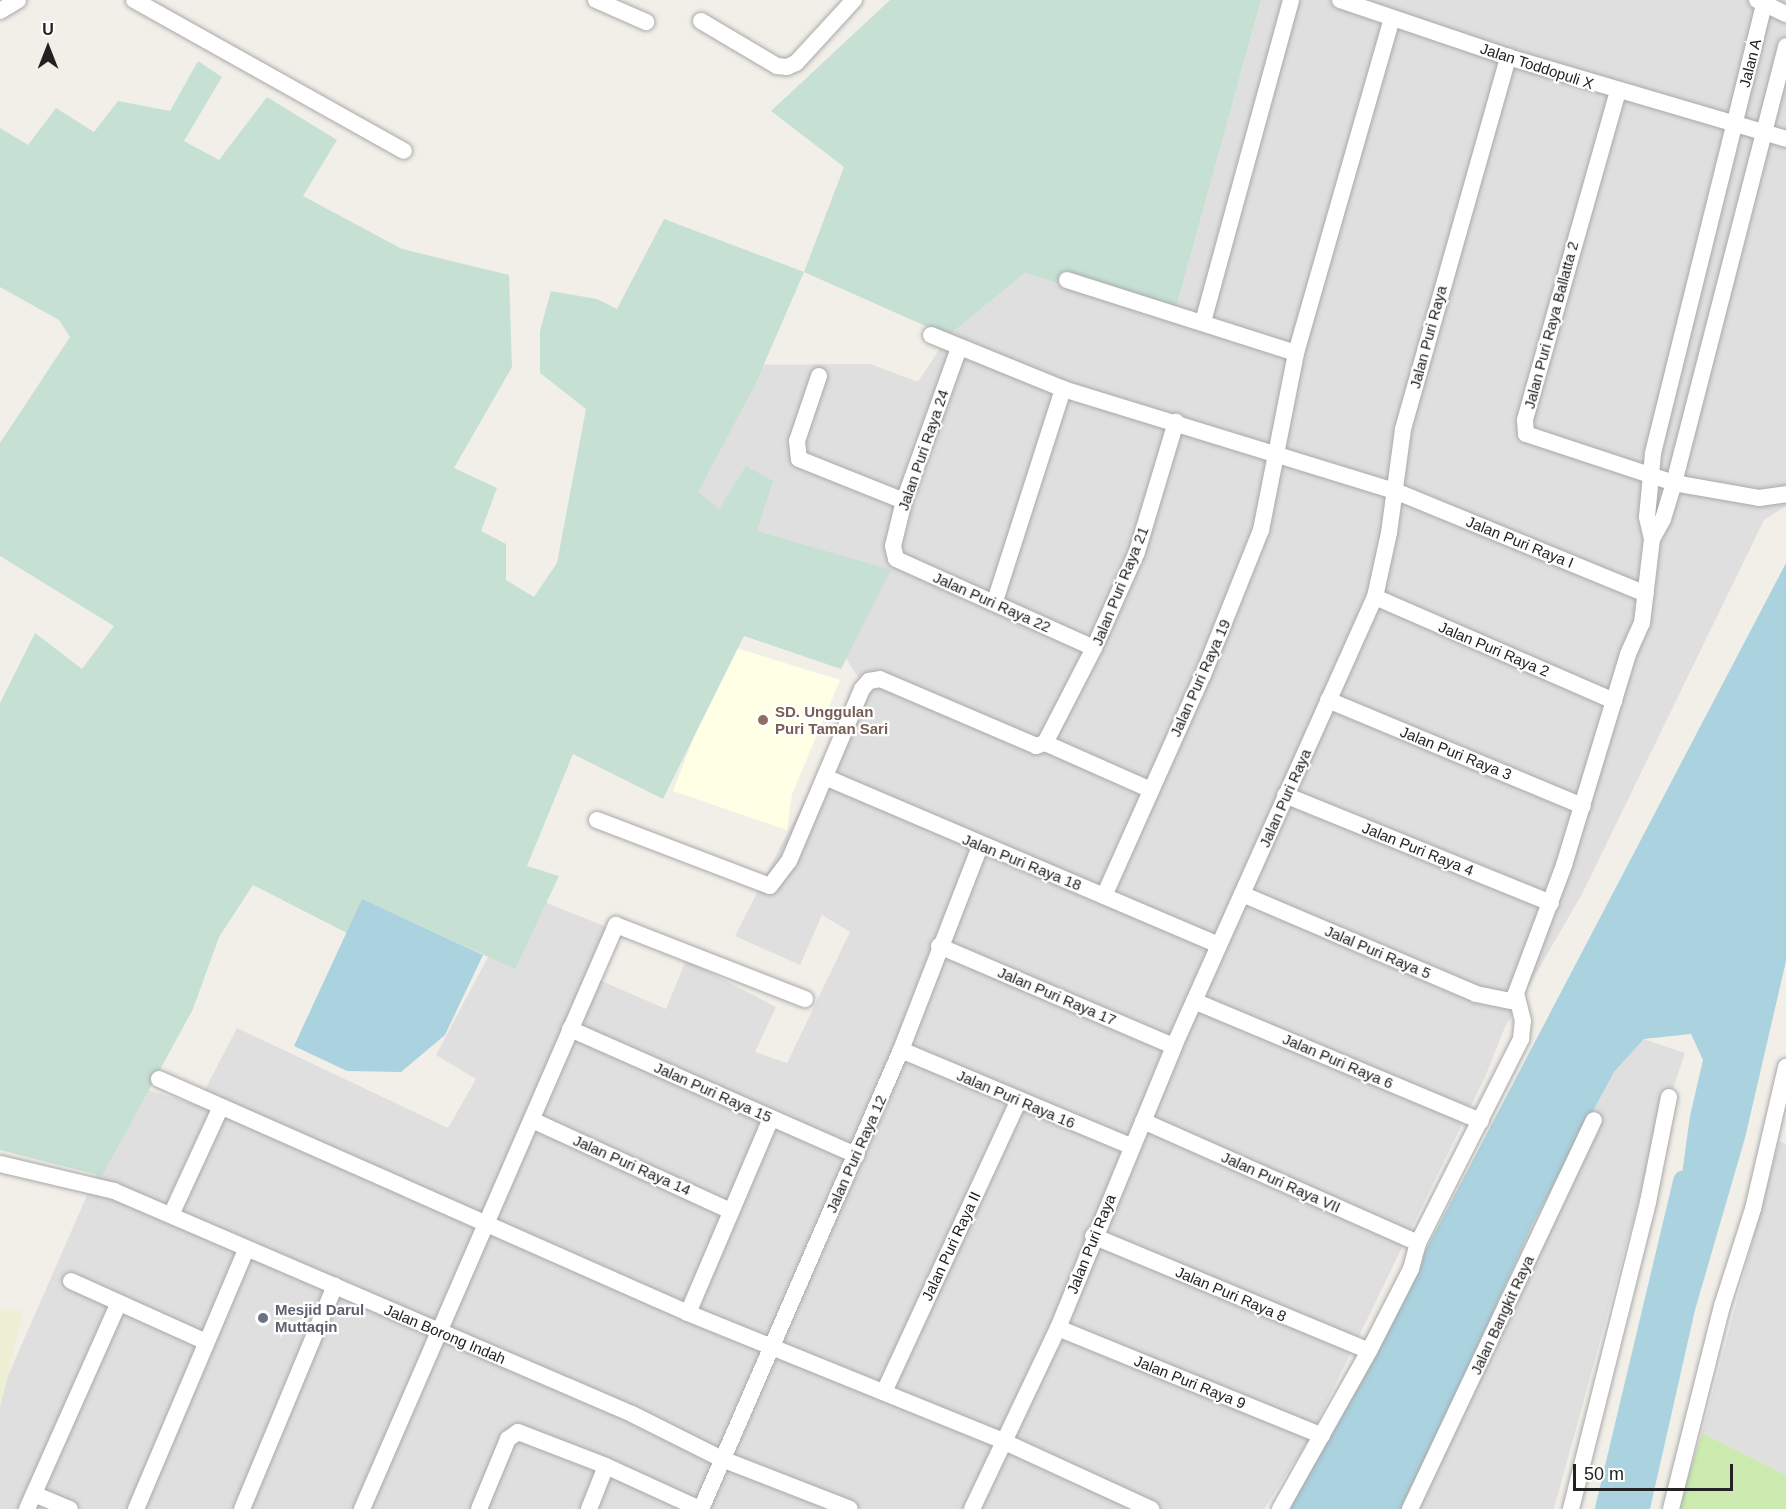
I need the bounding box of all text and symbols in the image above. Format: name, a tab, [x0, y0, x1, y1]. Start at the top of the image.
north arrow	[18, 18, 78, 78]
text: U	[42, 21, 54, 38]
street label: Jalan A	[1735, 37, 1765, 89]
street label: Jalan Toddopuli X	[1478, 39, 1596, 93]
street label: Jalan Puri Raya Ballatta 2	[1520, 239, 1582, 411]
street label: Jalan Puri Raya	[1406, 284, 1450, 390]
street label: Jalan Puri Raya 24	[894, 387, 952, 513]
street label: Jalan Puri Raya I	[1464, 512, 1576, 572]
street label: Jalan Puri Raya 21	[1088, 524, 1152, 648]
street label: Jalan Puri Raya 22	[930, 568, 1054, 636]
street label: Jalan Puri Raya 19	[1166, 616, 1234, 740]
street label: Jalan Puri Raya 2	[1436, 618, 1552, 680]
place label: SD. Unggulan Puri Taman Sari	[775, 702, 888, 737]
marker: SD. Unggulan Puri Taman Sari	[756, 713, 770, 727]
street label: Jalan Puri Raya 3	[1398, 722, 1514, 784]
street label: Jalan Puri Raya	[1255, 746, 1315, 850]
street label: Jalan Puri Raya 4	[1360, 818, 1476, 880]
street label: Jalan Puri Raya 18	[960, 830, 1084, 894]
street label: Jalal Puri Raya 5	[1322, 922, 1434, 982]
street label: Jalan Puri Raya 17	[995, 963, 1119, 1029]
street label: Jalan Puri Raya 6	[1280, 1030, 1396, 1092]
street label: Jalan Puri Raya 15	[651, 1058, 775, 1126]
street label: Jalan Puri Raya 16	[954, 1066, 1078, 1132]
street label: Jalan Puri Raya 12	[822, 1092, 890, 1216]
street label: Jalan Puri Raya 14	[570, 1131, 694, 1199]
street label: Jalan Puri Raya VII	[1219, 1148, 1343, 1216]
street label: Jalan Puri Raya II	[918, 1189, 984, 1303]
street label: Jalan Puri Raya	[1063, 1192, 1119, 1296]
street label: Jalan Bangkit Raya	[1467, 1253, 1537, 1377]
street label: Jalan Puri Raya 8	[1173, 1263, 1289, 1325]
place label: Mesjid Darul Muttaqin	[275, 1300, 364, 1335]
street label: Jalan Borong Indah	[382, 1300, 508, 1368]
marker: Mesjid Darul Muttaqin	[256, 1311, 270, 1325]
street label: Jalan Puri Raya 9	[1132, 1351, 1248, 1413]
scale bar	[1576, 1452, 1736, 1490]
text: 50 m	[1584, 1464, 1624, 1484]

